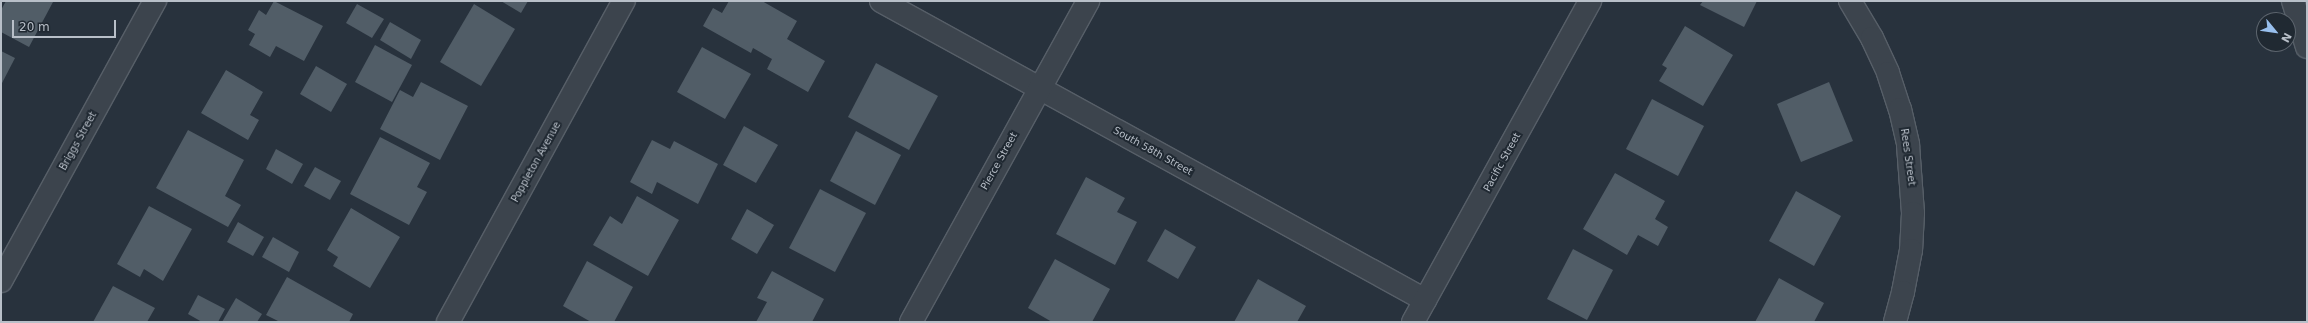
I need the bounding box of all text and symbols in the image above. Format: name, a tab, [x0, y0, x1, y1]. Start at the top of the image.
scale bar	[14, 12, 118, 38]
north arrow	[2256, 12, 2296, 52]
text: 20 m	[19, 20, 50, 34]
text: N	[2278, 30, 2294, 45]
street label: Briggs Street	[57, 110, 99, 172]
street label: Poppleton Avenue	[509, 120, 563, 204]
street label: South 58th Street	[1111, 124, 1195, 178]
street label: Rees Street	[1898, 128, 1918, 186]
street label: Pierce Street	[978, 130, 1020, 192]
street label: Pacific Street	[1481, 131, 1523, 193]

